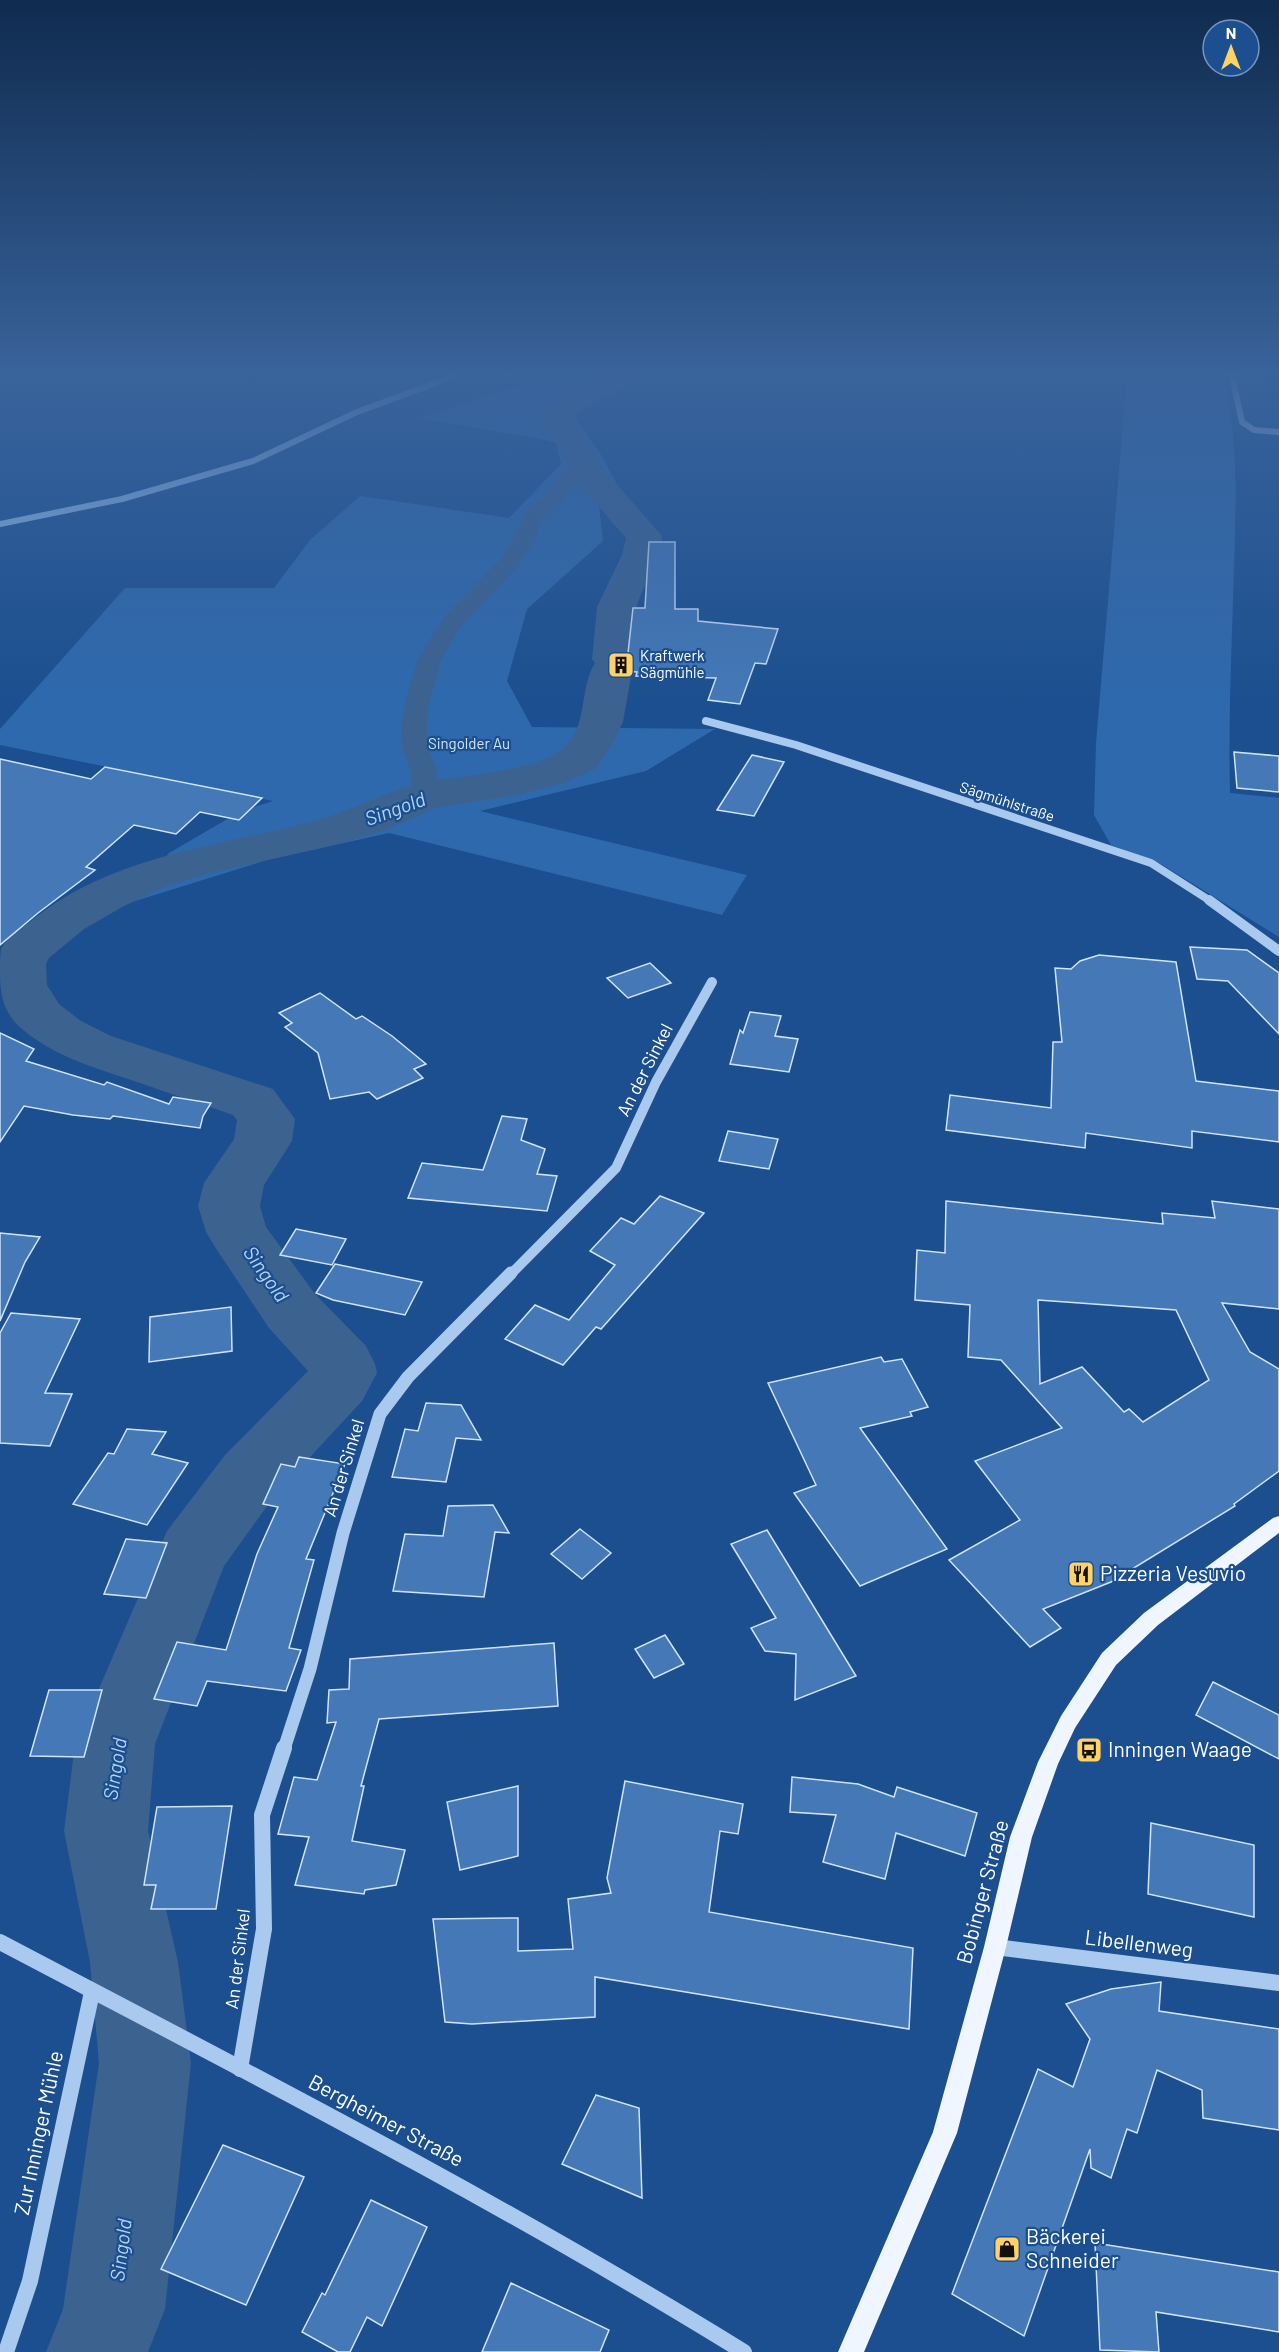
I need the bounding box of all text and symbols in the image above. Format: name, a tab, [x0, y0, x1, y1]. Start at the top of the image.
north arrow	[1201, 18, 1261, 78]
text: N	[1226, 23, 1236, 42]
place label: Kraftwerk Sägmühle	[640, 646, 705, 681]
building icon: Kraftwerk Sägmühle	[606, 650, 636, 680]
park label: Singolder Au	[428, 734, 510, 752]
street label: Sägmühlstraße	[958, 777, 1057, 825]
water label: Singold	[361, 786, 429, 830]
street label: An der Sinkel	[611, 1020, 677, 1120]
water label: Singold	[239, 1241, 295, 1306]
street label: An der Sinkel	[318, 1416, 368, 1519]
restaurant icon: Pizzeria Vesuvio	[1066, 1559, 1096, 1589]
place label: Pizzeria Vesuvio	[1100, 1560, 1246, 1585]
bus stop icon: Inningen Waage	[1074, 1735, 1104, 1765]
water label: Singold	[97, 1736, 131, 1802]
place label: Inningen Waage	[1108, 1736, 1252, 1761]
street label: Bobinger Straße	[950, 1817, 1013, 1966]
street label: An der Sinkel	[220, 1907, 254, 2010]
street label: Libellenweg	[1084, 1923, 1195, 1962]
street label: Zur Inninger Mühle	[8, 2048, 67, 2217]
street label: Bergheimer Straße	[305, 2068, 469, 2171]
water label: Singold	[104, 2217, 136, 2282]
place label: Bäckerei Schneider	[1026, 2223, 1119, 2272]
shop icon: Bäckerei Schneider	[992, 2234, 1022, 2264]

